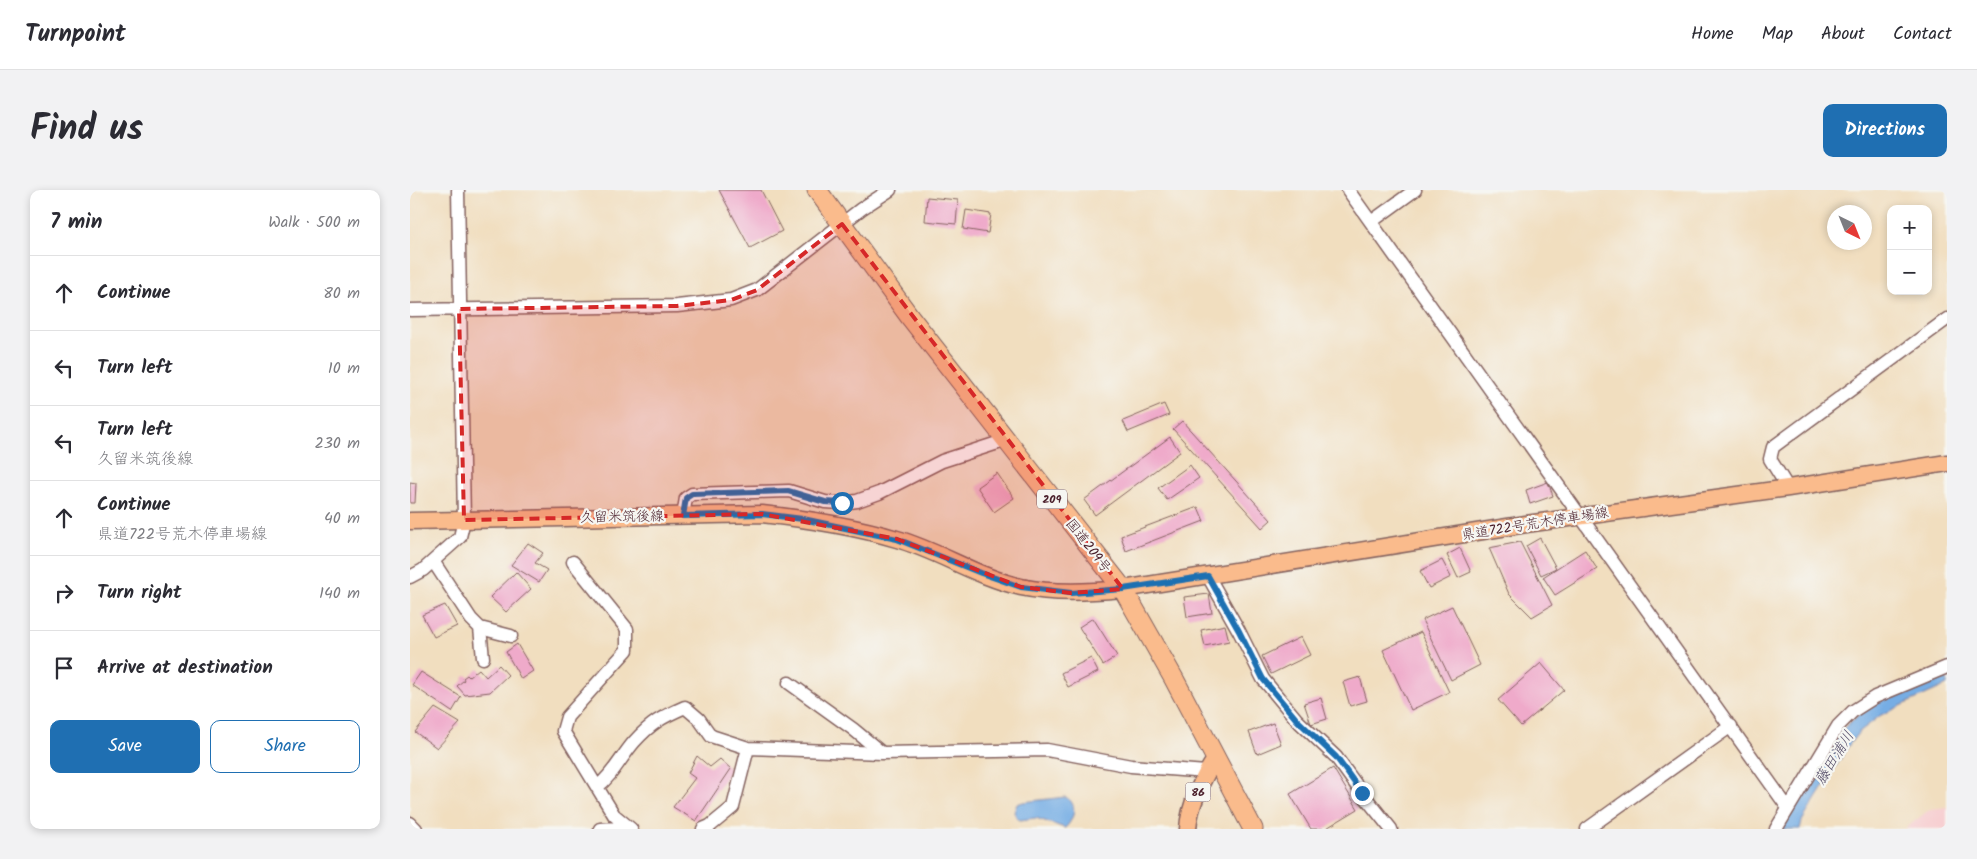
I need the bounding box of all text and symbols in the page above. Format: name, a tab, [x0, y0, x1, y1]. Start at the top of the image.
text: Turnpoint	[25, 15, 126, 54]
text: Home	[1691, 20, 1734, 49]
text: Map	[1762, 20, 1793, 49]
text: About	[1821, 20, 1865, 49]
text: Contact	[1893, 20, 1952, 49]
text: Find us	[30, 102, 143, 158]
button: Directions	[1823, 104, 1947, 157]
north arrow	[1827, 205, 1872, 250]
map controls	[1887, 205, 1932, 295]
button: +	[1887, 205, 1932, 250]
text: 7 min	[50, 206, 102, 239]
text: Walk · 500 m	[268, 210, 360, 235]
button: −	[1887, 250, 1932, 295]
text: Continue	[97, 278, 170, 308]
icon: ahead	[50, 279, 78, 307]
text: 80 m	[323, 281, 360, 306]
text: Turn left	[97, 353, 172, 383]
icon: left	[50, 354, 78, 382]
text: 10 m	[328, 356, 360, 381]
text: Turn left	[97, 415, 172, 445]
icon: left	[50, 429, 78, 457]
text: 230 m	[314, 431, 360, 456]
text: 久留米筑後線	[97, 447, 193, 472]
text: Continue	[97, 490, 170, 520]
road number: 209	[1037, 490, 1067, 508]
route start	[831, 492, 854, 515]
street label: 県道722号荒木停車場線	[1460, 502, 1610, 546]
icon: ahead	[50, 504, 78, 532]
street label: 久留米筑後線	[580, 505, 664, 529]
text: 40 m	[324, 506, 360, 531]
street label: 国道209号	[1060, 514, 1116, 578]
text: 県道722号荒木停車場線	[97, 522, 267, 547]
text: Turn right	[97, 578, 182, 608]
icon: right	[50, 579, 78, 607]
text: 140 m	[319, 581, 360, 606]
text: Arrive at destination	[97, 653, 273, 683]
icon: arrive	[50, 654, 78, 682]
button: Save	[50, 720, 200, 773]
button: Share	[210, 720, 360, 773]
water label: 藤田浦川	[1809, 726, 1861, 790]
road number: 86	[1186, 782, 1210, 802]
route end	[1351, 782, 1374, 805]

